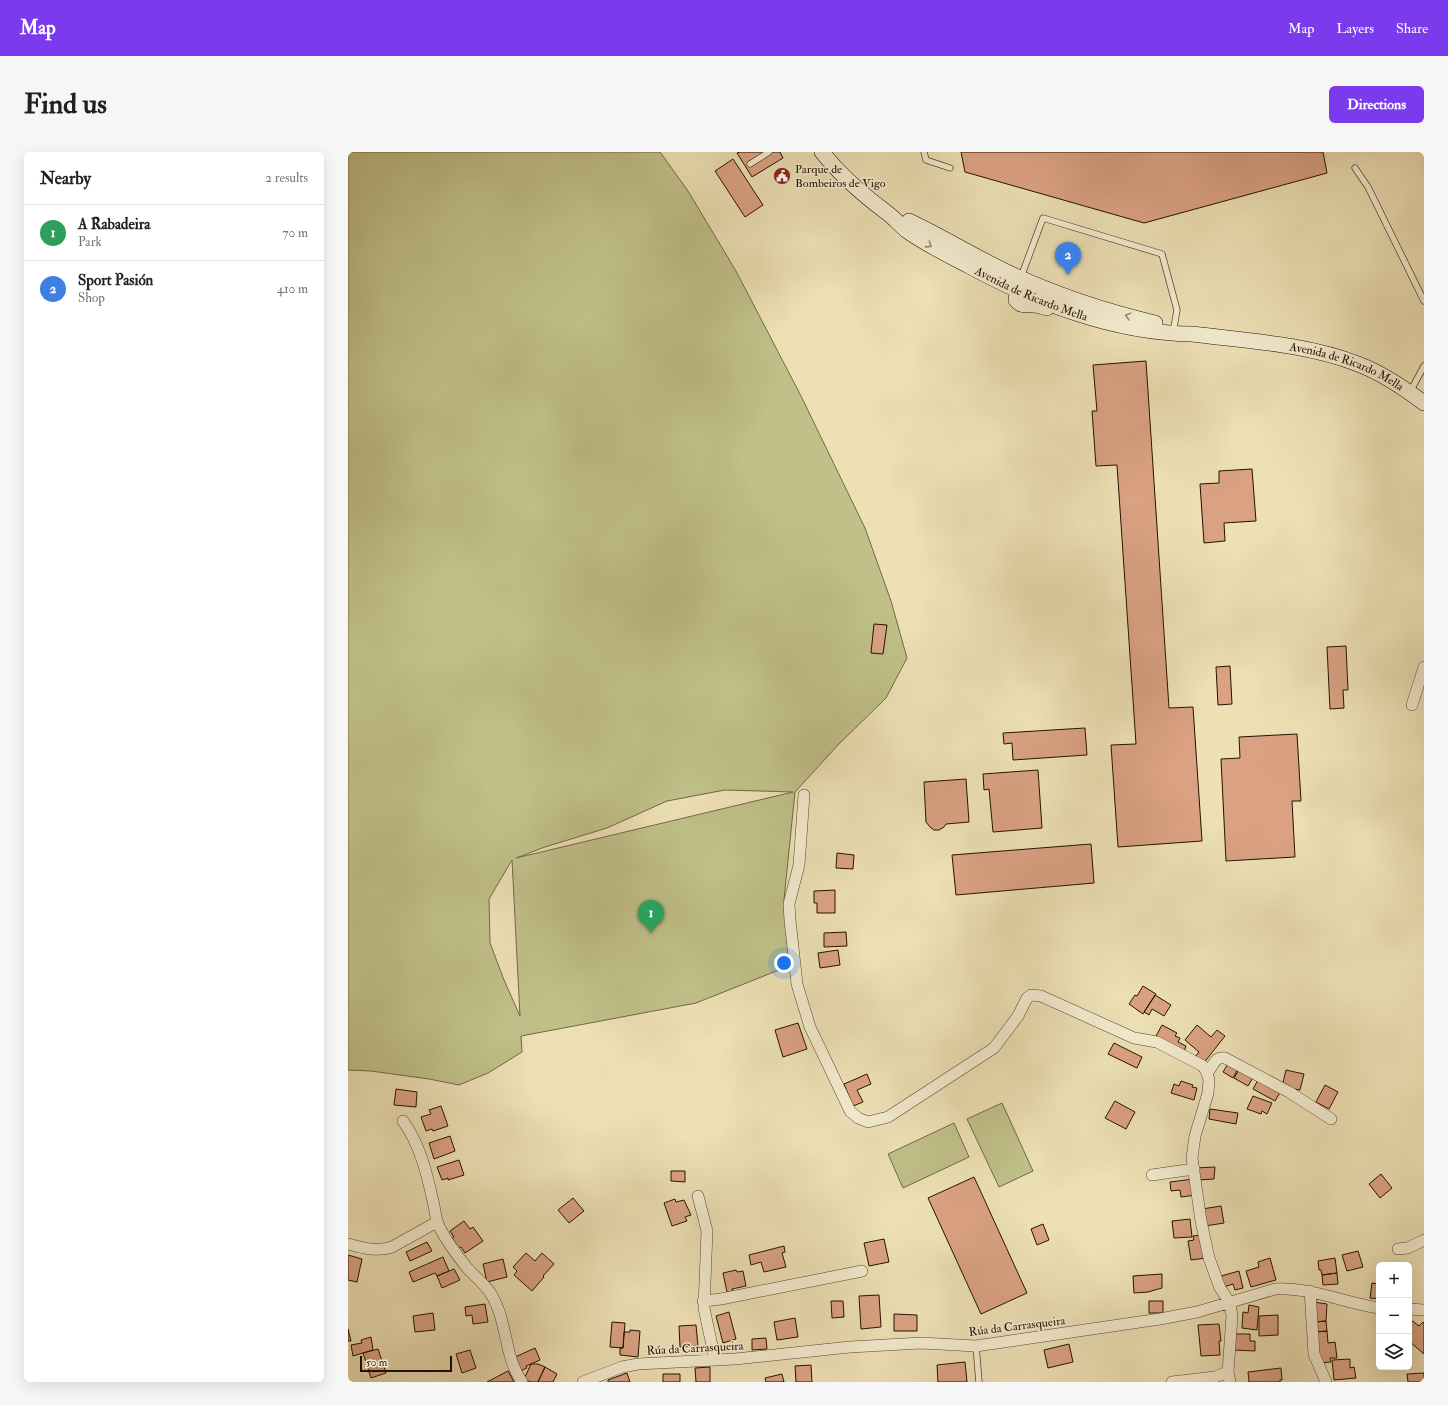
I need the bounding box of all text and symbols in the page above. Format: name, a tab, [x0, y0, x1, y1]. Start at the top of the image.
text: Map	[20, 16, 56, 40]
text: Map	[1288, 20, 1314, 37]
text: Layers	[1336, 20, 1374, 37]
text: Share	[1396, 20, 1428, 37]
button: Directions	[1329, 86, 1424, 123]
text: Find us	[24, 87, 107, 122]
place label: Parque de Bombeiros de Vigo	[795, 162, 886, 191]
public building icon: Parque de Bombeiros de Vigo	[772, 166, 792, 186]
text: Nearby	[40, 168, 91, 189]
text: 2 results	[265, 170, 308, 186]
text: A Rabadeira	[78, 215, 151, 234]
text: 1	[51, 225, 55, 241]
text: 70 m	[283, 225, 308, 241]
text: Park	[78, 234, 102, 250]
one-way arrow	[925, 240, 932, 247]
pin: 2	[1055, 242, 1081, 275]
street label: Avenida de Ricardo Mella	[971, 263, 1091, 325]
text: Sport Pasión	[78, 271, 153, 290]
text: 2	[50, 281, 56, 297]
text: 410 m	[277, 281, 308, 297]
text: Shop	[78, 290, 105, 306]
one-way arrow	[1125, 312, 1132, 321]
street label: Avenida de Ricardo Mella	[1287, 339, 1407, 395]
pin: 1	[638, 900, 664, 933]
your location	[774, 953, 794, 973]
map controls	[1376, 1262, 1412, 1370]
button: +	[1376, 1262, 1412, 1298]
button: −	[1376, 1298, 1412, 1334]
street label: Rúa da Carrasqueira	[968, 1313, 1067, 1340]
button: layers	[1376, 1334, 1412, 1370]
street label: Rúa da Carrasqueira	[646, 1338, 745, 1359]
scale bar	[360, 1354, 452, 1373]
text: 50 m	[366, 1356, 387, 1369]

